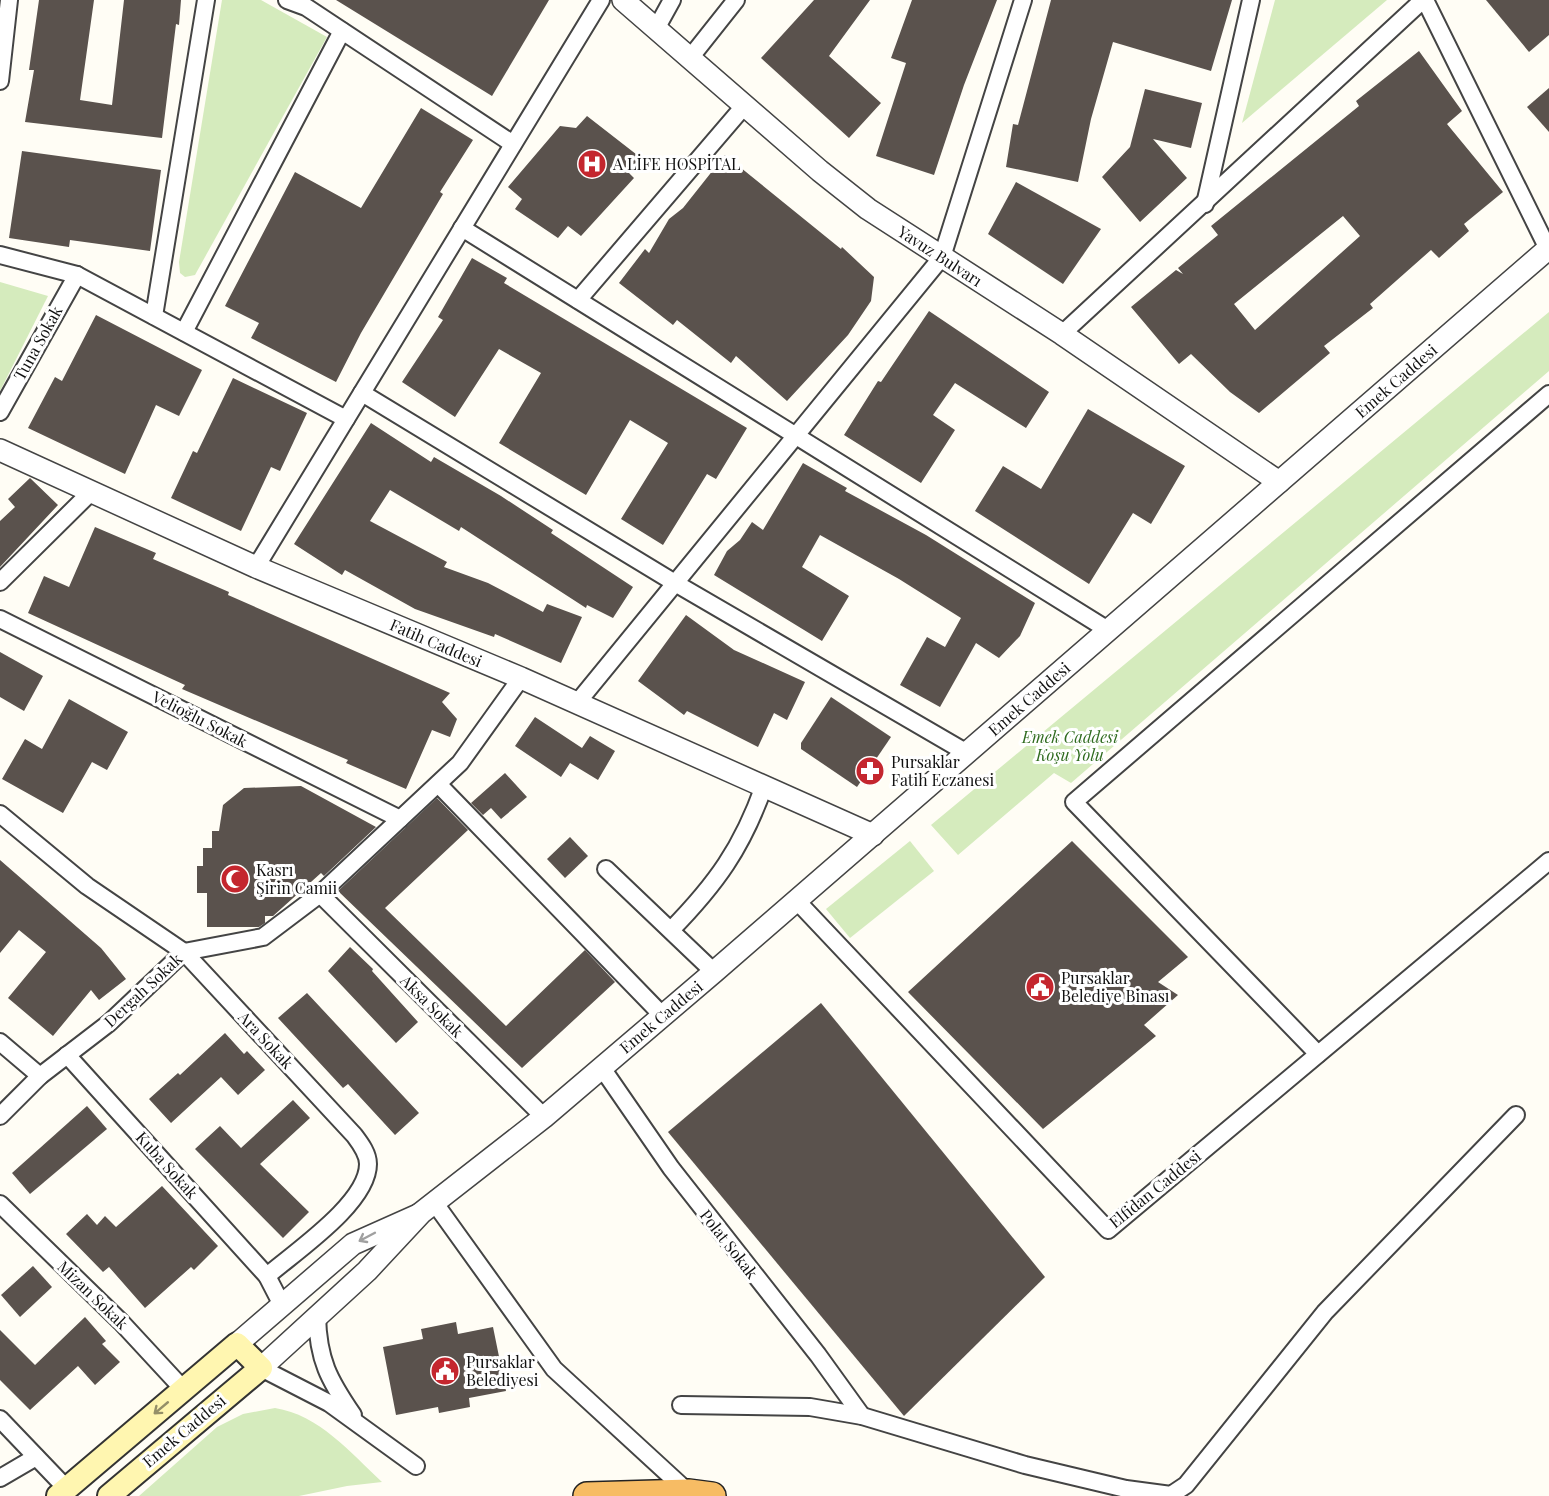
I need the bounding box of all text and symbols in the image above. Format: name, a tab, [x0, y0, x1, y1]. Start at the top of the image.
hospital icon: A LİFE HOSPİTAL	[576, 148, 608, 180]
place label: A LİFE HOSPİTAL	[612, 153, 740, 174]
street label: Yavuz Bulvarı	[893, 220, 987, 291]
street label: Tuna Sokak	[8, 302, 67, 384]
street label: Emek Caddesi	[1350, 339, 1441, 422]
street label: Fatih Caddesi	[387, 614, 486, 671]
street label: Emek Caddesi	[983, 657, 1074, 740]
street label: Velioğlu Sokak	[148, 685, 252, 752]
park label: Emek Caddesi Koşu Yolu	[1021, 726, 1119, 765]
place label: Pursaklar Fatih Eczanesi	[891, 751, 994, 790]
pharmacy icon: Pursaklar Fatih Eczanesi	[854, 755, 886, 787]
place label: Kasrı Şirin Camii	[256, 859, 338, 898]
mosque icon: Kasrı Şirin Camii	[219, 863, 251, 895]
street label: Dergah Sokak	[99, 948, 186, 1031]
place label: Pursaklar Belediye Binası	[1061, 967, 1170, 1006]
street label: Aksa Sokak	[396, 969, 468, 1042]
public building icon: Pursaklar Belediye Binası	[1024, 971, 1056, 1003]
street label: Emek Caddesi	[615, 976, 707, 1057]
street label: Ara Sokak	[234, 1006, 299, 1073]
street label: Kuba Sokak	[132, 1127, 203, 1203]
street label: Elfidan Caddesi	[1104, 1145, 1205, 1232]
street label: Polat Sokak	[696, 1205, 763, 1283]
one-way arrow	[359, 1231, 377, 1243]
street label: Mizan Sokak	[54, 1256, 133, 1334]
place label: Pursaklar Belediyesi	[466, 1351, 539, 1390]
public building icon: Pursaklar Belediyesi	[429, 1355, 461, 1387]
street label: Emek Caddesi	[138, 1390, 230, 1471]
one-way arrow	[153, 1402, 169, 1415]

